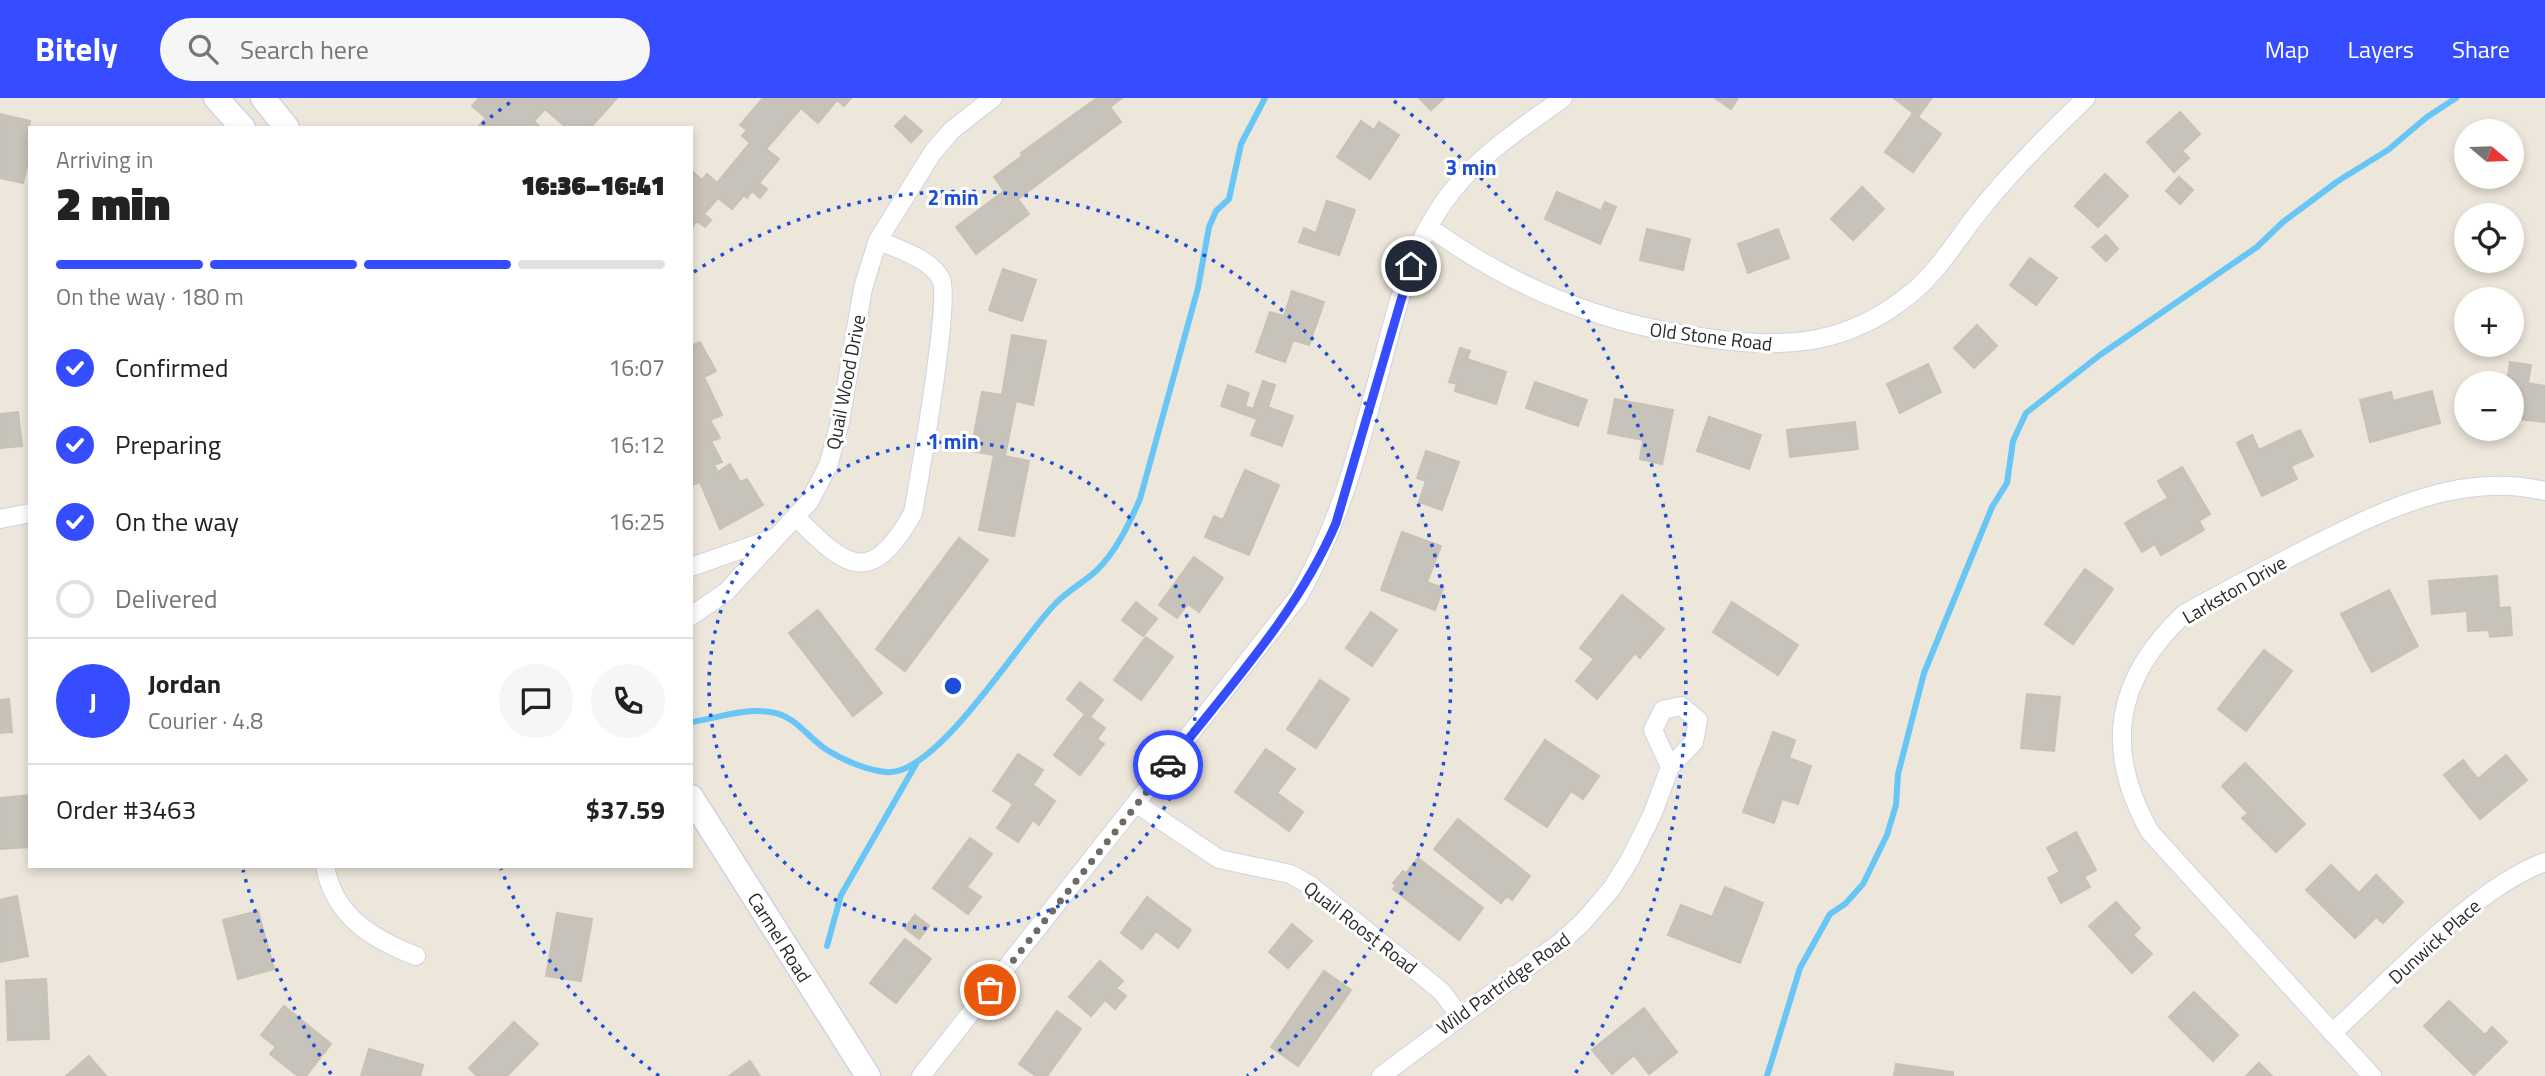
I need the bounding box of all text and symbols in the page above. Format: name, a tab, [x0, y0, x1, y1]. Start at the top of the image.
search box	[160, 18, 650, 81]
text: Bitely	[35, 24, 118, 74]
icon: search	[184, 30, 222, 68]
text: Search here	[240, 30, 369, 69]
text: Map	[2265, 31, 2310, 67]
text: Layers	[2348, 31, 2414, 67]
text: Share	[2452, 31, 2510, 67]
north arrow	[2454, 119, 2524, 189]
map controls	[2454, 119, 2524, 441]
text: Arriving in	[56, 142, 153, 177]
text: 3 min	[1445, 151, 1497, 183]
text: 16:36–16:41	[521, 166, 665, 205]
text: 2 min	[56, 168, 170, 238]
text: 2 min	[927, 181, 979, 213]
button: locate	[2454, 203, 2524, 273]
pin	[1381, 236, 1441, 296]
icon: home	[1392, 247, 1430, 285]
text: On the way · 180 m	[56, 279, 244, 314]
button: +	[2454, 287, 2524, 357]
street label: Quail Wood Drive	[818, 312, 872, 452]
street label: Old Stone Road	[1648, 314, 1774, 358]
text: Confirmed	[115, 348, 229, 387]
icon: check	[56, 349, 94, 387]
text: 16:07	[608, 350, 665, 385]
button: −	[2454, 371, 2524, 441]
text: Preparing	[115, 425, 221, 464]
text: 1 min	[927, 425, 979, 457]
icon: check	[56, 426, 94, 464]
text: 16:12	[608, 427, 665, 462]
text: On the way	[115, 502, 239, 541]
icon: check	[56, 503, 94, 541]
text: 16:25	[608, 504, 665, 539]
street label: Larkston Drive	[2177, 547, 2291, 631]
text: Delivered	[115, 579, 218, 618]
text: Jordan	[148, 664, 221, 703]
button: chat	[499, 664, 573, 738]
button: phone	[591, 664, 665, 738]
centre of rings	[941, 674, 965, 698]
text: J	[89, 682, 97, 721]
text: Courier · 4.8	[148, 703, 263, 738]
courier	[1133, 730, 1203, 800]
icon: car	[1149, 746, 1187, 784]
text: Order #3463	[56, 790, 196, 829]
text: $37.59	[586, 790, 665, 829]
street label: Quail Roost Road	[1298, 873, 1424, 981]
street label: Carmel Road	[741, 886, 819, 988]
street label: Dunwick Place	[2381, 892, 2487, 990]
street label: Wild Partridge Road	[1430, 925, 1576, 1041]
pin	[960, 960, 1020, 1020]
icon: bag	[971, 971, 1009, 1009]

